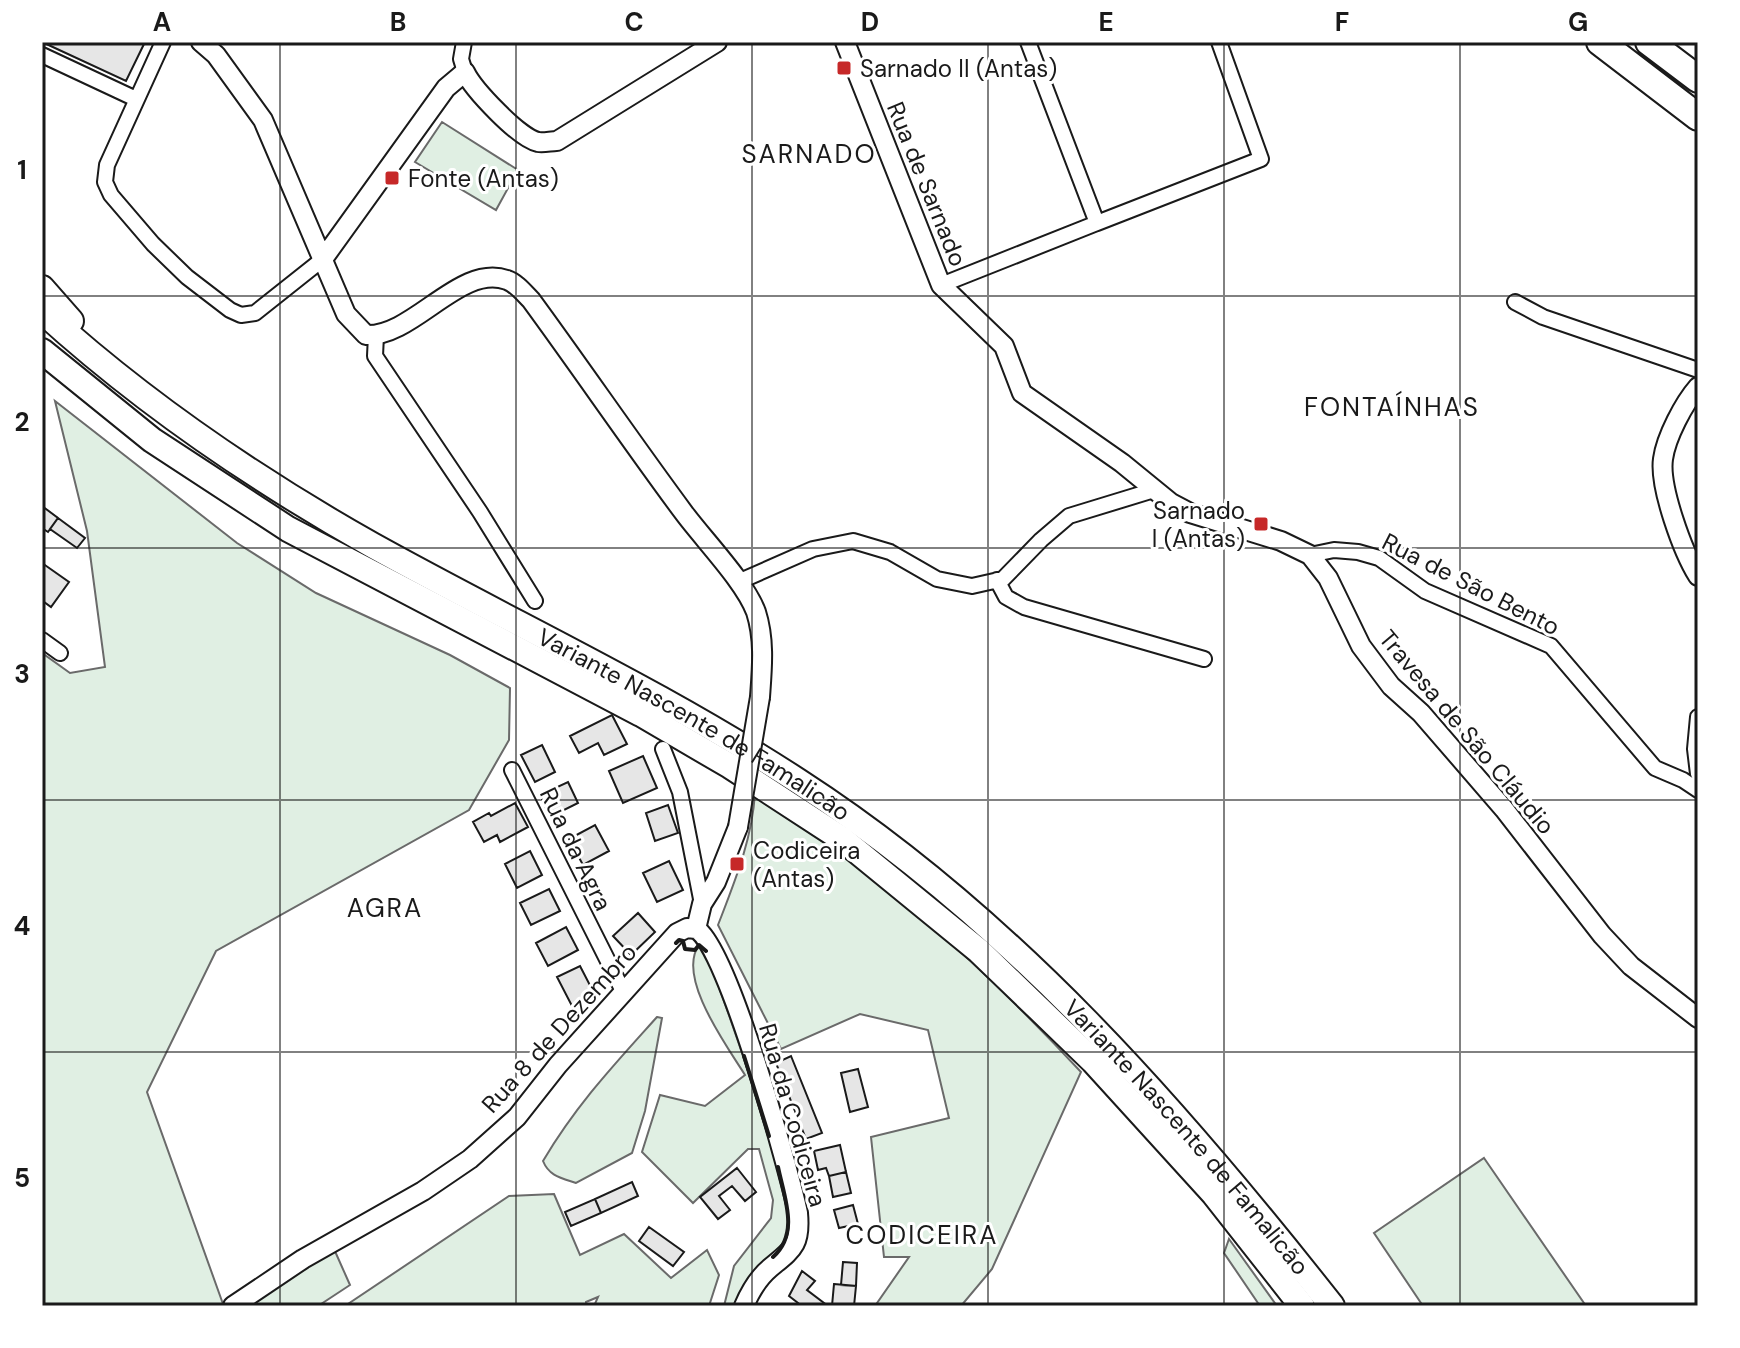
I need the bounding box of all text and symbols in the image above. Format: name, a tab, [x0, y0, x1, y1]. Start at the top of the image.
text: A	[153, 5, 171, 39]
text: B	[390, 5, 406, 39]
text: C	[624, 5, 644, 39]
text: D	[861, 5, 879, 39]
text: E	[1098, 5, 1114, 39]
text: F	[1335, 5, 1349, 39]
text: G	[1568, 5, 1588, 39]
place label: Sarnado II (Antas)	[860, 53, 1057, 84]
marker: Sarnado II (Antas)	[835, 59, 853, 77]
street label: Rua de Sarnado	[880, 97, 974, 271]
district label: SARNADO	[741, 137, 877, 171]
text: 1	[17, 153, 27, 187]
place label: Fonte (Antas)	[408, 163, 559, 194]
marker: Fonte (Antas)	[383, 169, 401, 187]
district label: FONTAÍNHAS	[1304, 390, 1480, 424]
text: 2	[14, 405, 30, 439]
place label: Sarnado I (Antas)	[1152, 495, 1245, 554]
marker: Sarnado I (Antas)	[1252, 515, 1270, 533]
street label: Rua de São Bento	[1377, 526, 1565, 642]
street label: Variante Nascente de Famalicão	[533, 621, 857, 827]
street label: Travesa de São Cláudio	[1372, 623, 1562, 841]
text: 3	[14, 657, 30, 691]
street label: Rua da Agra	[533, 782, 619, 916]
place label: Codiceira (Antas)	[753, 835, 860, 894]
marker: Codiceira (Antas)	[728, 855, 746, 873]
district label: AGRA	[347, 891, 423, 925]
text: 4	[14, 909, 30, 943]
street label: Rua 8 de Dezembro	[475, 937, 643, 1119]
street label: Variante Nascente de Famalicão	[1058, 992, 1317, 1281]
street label: Rua da Codiceira	[752, 1020, 834, 1210]
text: 5	[14, 1161, 30, 1195]
district label: CODICEIRA	[846, 1218, 998, 1252]

